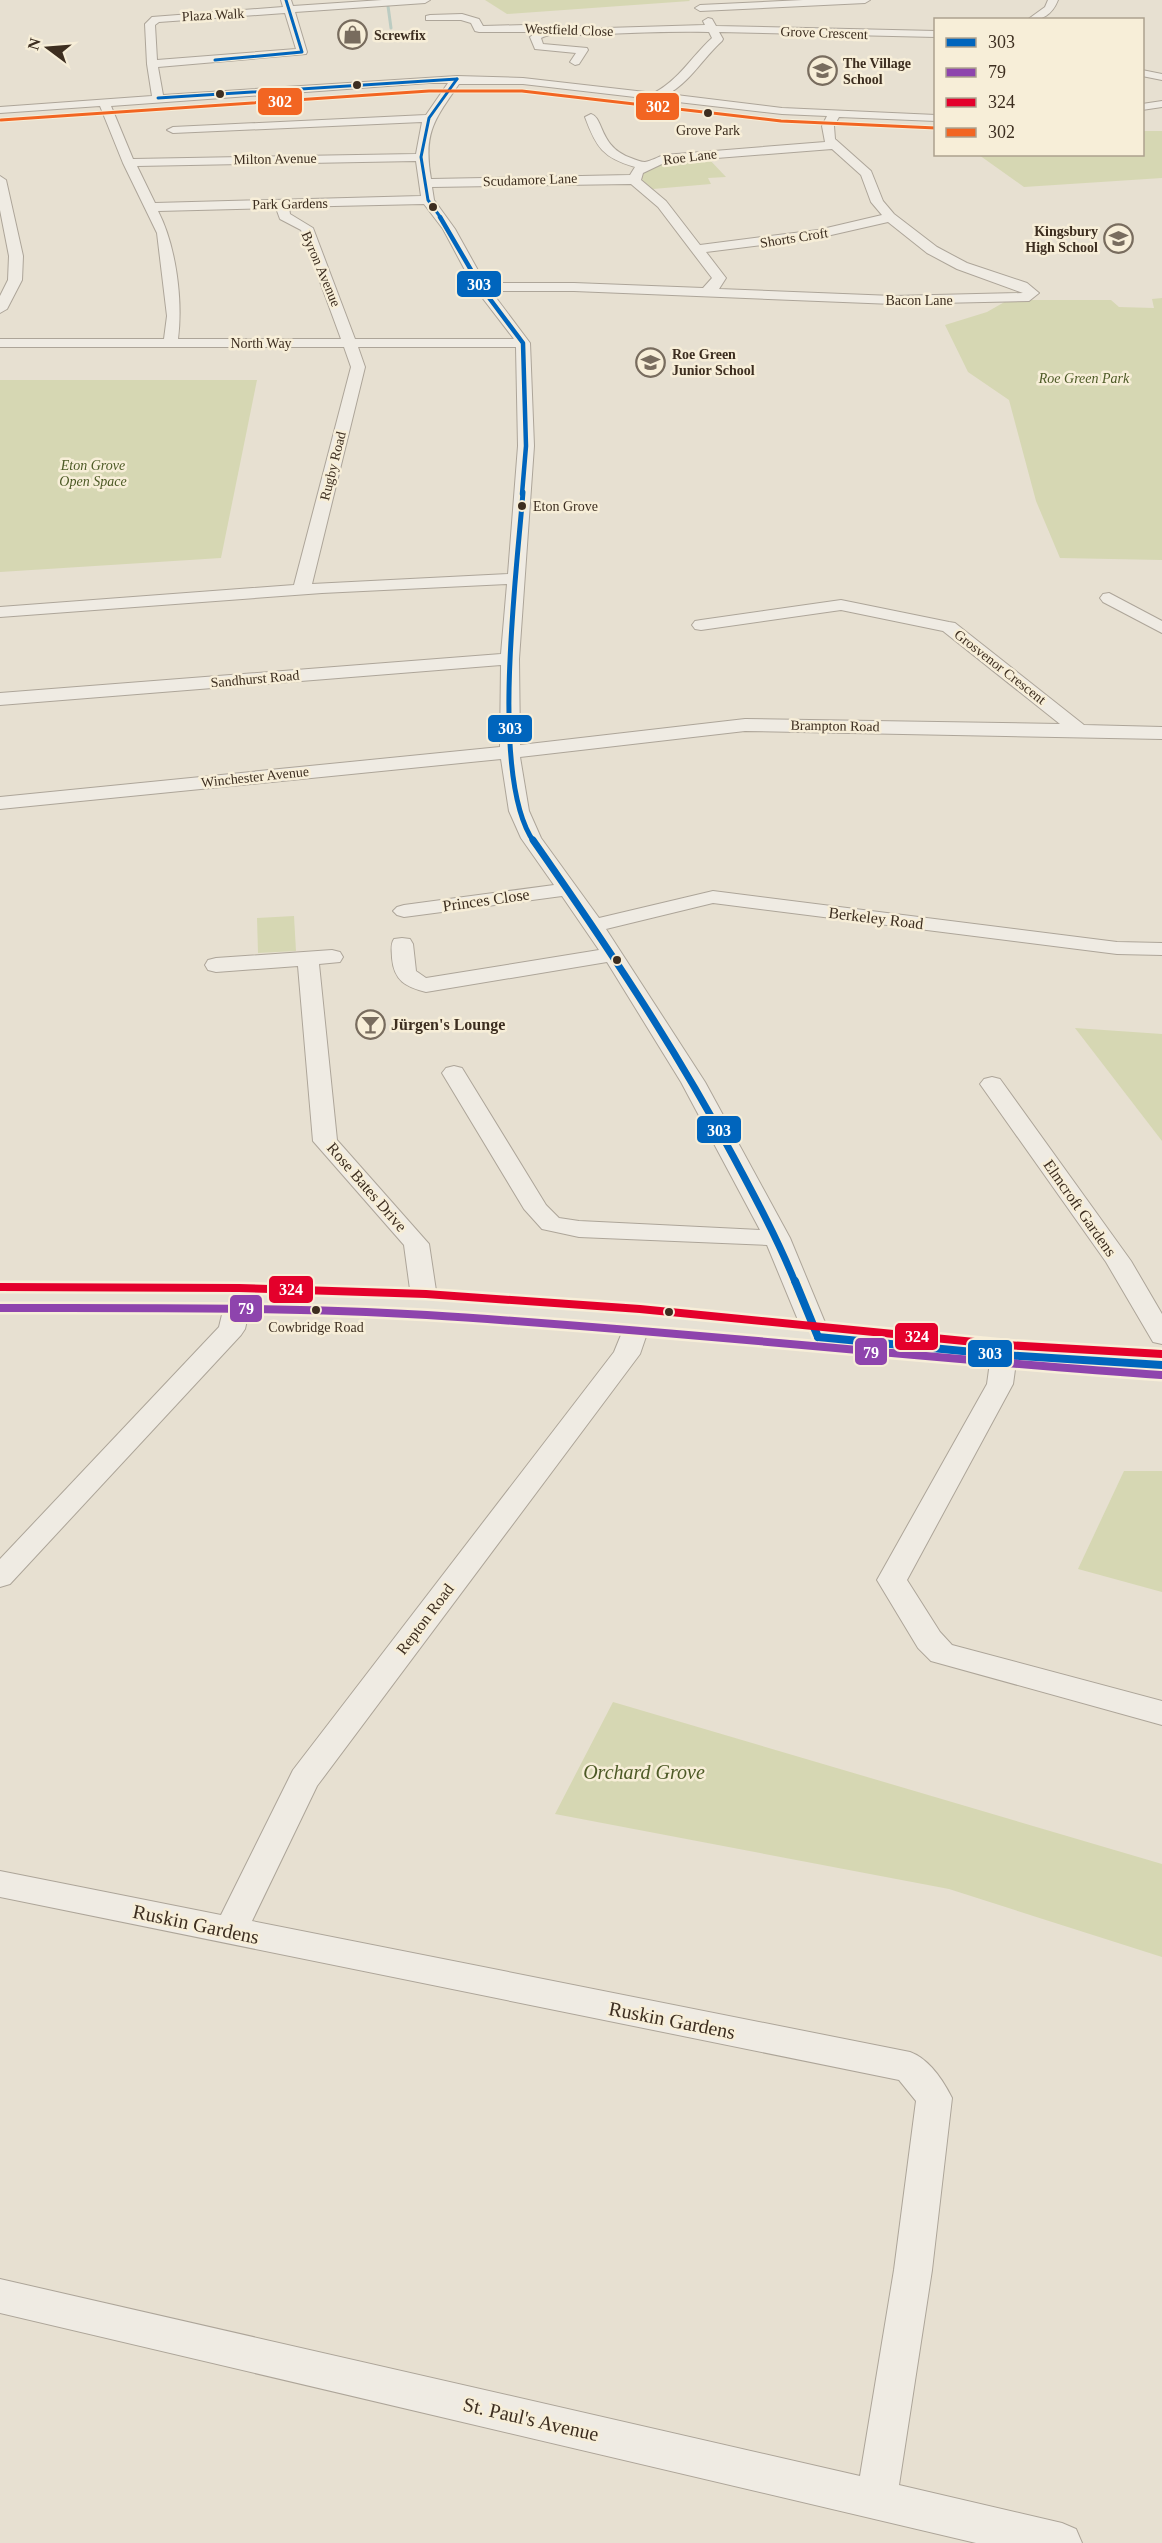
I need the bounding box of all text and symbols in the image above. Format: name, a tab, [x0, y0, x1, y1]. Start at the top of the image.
street label: Plaza Walk	[181, 6, 245, 24]
north arrow	[18, 18, 78, 78]
legend	[934, 18, 1144, 156]
shop icon: Screwfix	[337, 19, 369, 51]
street label: Westfield Close	[524, 21, 614, 39]
street label: Grove Crescent	[780, 24, 868, 42]
place label: Screwfix	[374, 28, 426, 43]
text: 303	[988, 32, 1015, 52]
text: N	[24, 36, 44, 52]
school or university icon: The Village School	[806, 55, 838, 87]
place label: The Village School	[843, 56, 911, 87]
text: 79	[988, 62, 1006, 82]
unlabelled marker	[351, 79, 363, 91]
line badge: 302	[257, 87, 303, 116]
unlabelled marker	[214, 88, 226, 100]
line badge: 302	[635, 92, 680, 121]
text: 324	[988, 92, 1015, 112]
text: 302	[268, 93, 292, 110]
text: 302	[646, 98, 670, 115]
marker: Grove Park	[702, 107, 714, 119]
text: 302	[988, 122, 1015, 142]
place label: Grove Park	[676, 123, 740, 138]
street label: Roe Lane	[662, 146, 718, 168]
street label: Milton Avenue	[233, 151, 317, 167]
street label: Scudamore Lane	[483, 171, 577, 189]
street label: Park Gardens	[252, 196, 328, 212]
unlabelled marker	[427, 201, 439, 213]
school or university icon: Kingsbury High School	[1103, 223, 1135, 255]
place label: Kingsbury High School	[1025, 224, 1098, 255]
street label: Shorts Croft	[759, 225, 829, 251]
street label: Byron Avenue	[298, 229, 344, 309]
line badge: 303	[456, 270, 502, 298]
text: 303	[467, 276, 491, 293]
street label: Bacon Lane	[885, 293, 953, 308]
street label: North Way	[230, 336, 292, 351]
school or university icon: Roe Green Junior School	[635, 346, 667, 378]
place label: Roe Green Junior School	[672, 347, 755, 378]
park label: Roe Green Park	[1038, 371, 1130, 386]
street label: Rugby Road	[317, 430, 349, 502]
park label: Eton Grove Open Space	[59, 458, 127, 489]
place label: Eton Grove	[533, 499, 598, 514]
marker: Eton Grove	[516, 500, 528, 512]
street label: Grosvenor Crescent	[951, 627, 1049, 707]
street label: Sandhurst Road	[210, 668, 300, 690]
line badge: 303	[487, 714, 533, 743]
street label: Brampton Road	[790, 718, 880, 734]
text: 303	[498, 720, 522, 737]
street label: Winchester Avenue	[200, 764, 310, 790]
street label: Princes Close	[441, 885, 531, 915]
street label: Berkeley Road	[827, 904, 924, 933]
unlabelled marker	[611, 954, 623, 966]
bar icon: Jürgen's Lounge	[354, 1008, 386, 1040]
place label: Jürgen's Lounge	[391, 1016, 505, 1034]
line badge: 303	[696, 1115, 742, 1144]
text: 303	[707, 1122, 731, 1139]
street label: Rose Bates Drive	[324, 1139, 410, 1235]
street label: Elmcroft Gardens	[1040, 1156, 1120, 1260]
line badge: 324	[268, 1275, 314, 1304]
text: 324	[279, 1281, 303, 1298]
line badge: 79	[229, 1294, 263, 1323]
text: 79	[238, 1300, 254, 1317]
marker: Cowbridge Road	[310, 1304, 322, 1316]
unlabelled marker	[663, 1306, 675, 1318]
place label: Cowbridge Road	[268, 1320, 364, 1335]
line badge: 324	[894, 1322, 939, 1351]
text: 324	[905, 1328, 929, 1345]
line badge: 79	[854, 1337, 888, 1366]
line badge: 303	[967, 1339, 1013, 1368]
text: 79	[863, 1344, 879, 1361]
text: 303	[978, 1345, 1002, 1362]
street label: Repton Road	[393, 1580, 458, 1658]
park label: Orchard Grove	[583, 1761, 705, 1783]
street label: Ruskin Gardens	[131, 1900, 261, 1948]
street label: Ruskin Gardens	[607, 1997, 737, 2043]
street label: St. Paul's Avenue	[461, 2393, 601, 2445]

